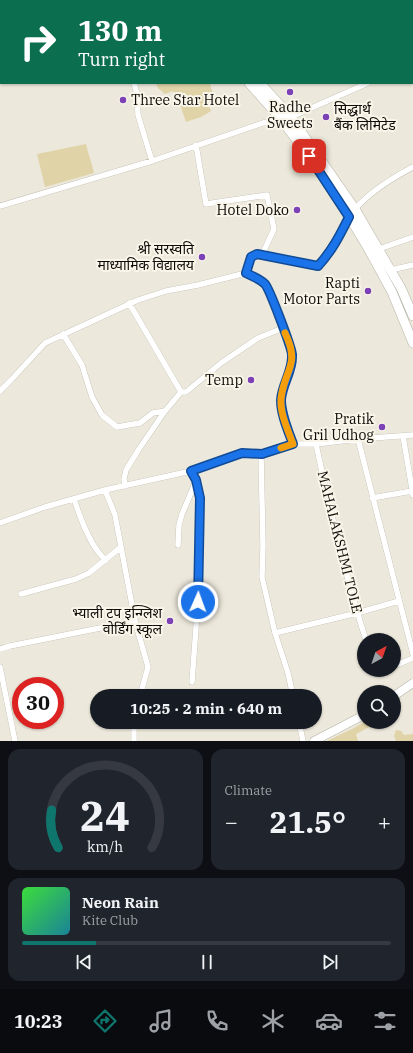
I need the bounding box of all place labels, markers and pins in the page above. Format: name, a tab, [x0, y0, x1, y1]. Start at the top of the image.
marker: Radhe Sweets	[285, 87, 295, 97]
place label: Three Star Hotel	[131, 91, 239, 109]
marker: Three Star Hotel	[118, 95, 128, 105]
place label: Radhe Sweets	[267, 98, 313, 132]
place label: सिद्धार्थ बैंक लिमिटेड	[334, 100, 396, 134]
marker: सिद्धार्थ बैंक लिमिटेड	[321, 112, 331, 122]
pin	[292, 139, 326, 173]
place label: Hotel Doko	[217, 201, 289, 219]
marker: Hotel Doko	[292, 205, 302, 215]
place label: श्री सरस्वति माध्यामिक विद्यालय	[98, 240, 195, 274]
marker: श्री सरस्वति माध्यामिक विद्यालय	[197, 252, 207, 262]
place label: Rapti Motor Parts	[283, 274, 360, 308]
marker: Rapti Motor Parts	[363, 286, 373, 296]
place label: Temp	[205, 371, 243, 389]
marker: Temp	[246, 375, 256, 385]
place label: Pratik Gril Udhog	[303, 410, 375, 444]
marker: Pratik Gril Udhog	[377, 422, 387, 432]
place label: भ्याली टप इन्ग्लिश वोर्डिंग स्कूल	[72, 604, 162, 639]
marker: भ्याली टप इन्ग्लिश वोर्डिंग स्कूल	[165, 616, 175, 626]

